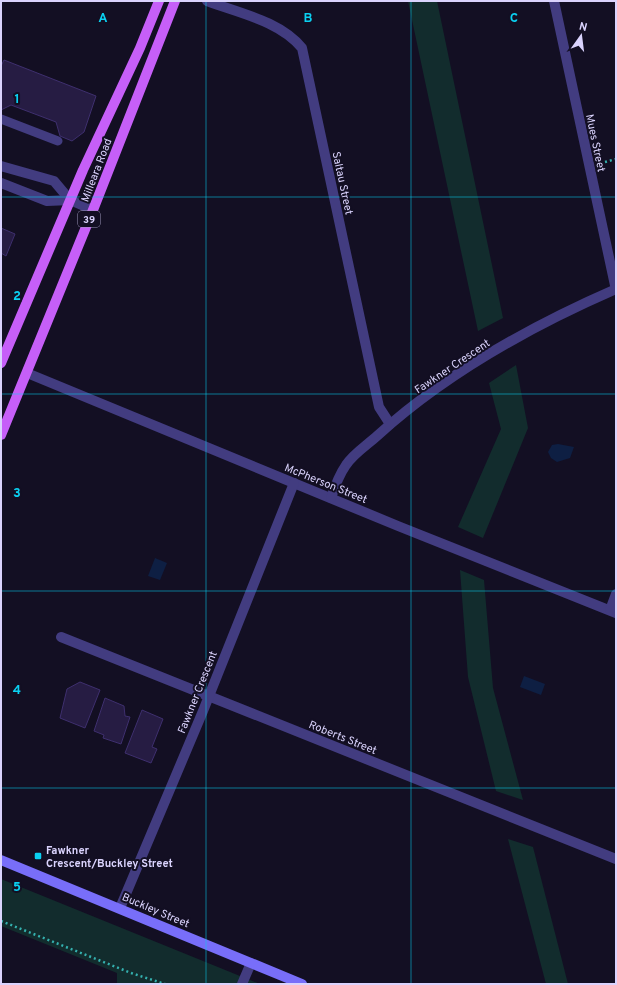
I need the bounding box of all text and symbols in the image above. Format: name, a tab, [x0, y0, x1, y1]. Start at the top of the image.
text: A	[98, 11, 108, 27]
text: B	[304, 11, 313, 27]
text: C	[510, 11, 518, 27]
north arrow	[561, 16, 601, 56]
text: N	[578, 20, 589, 35]
text: 1	[14, 92, 20, 108]
street label: Mues Street	[582, 113, 608, 173]
street label: Milleara Road	[78, 137, 115, 204]
street label: Saltau Street	[329, 150, 356, 216]
road number: 39	[78, 211, 100, 227]
text: 2	[13, 289, 21, 305]
street label: Fawkner Crescent	[412, 336, 493, 397]
street label: McPherson Street	[282, 461, 369, 507]
text: 3	[13, 486, 21, 502]
street label: Fawkner Crescent	[175, 649, 221, 736]
text: 4	[13, 683, 21, 699]
street label: Roberts Street	[307, 718, 379, 758]
place label: Fawkner Crescent/Buckley Street	[46, 844, 173, 871]
marker: Fawkner Crescent/Buckley Street	[33, 851, 43, 861]
text: 5	[13, 880, 21, 896]
street label: Buckley Street	[120, 890, 191, 931]

